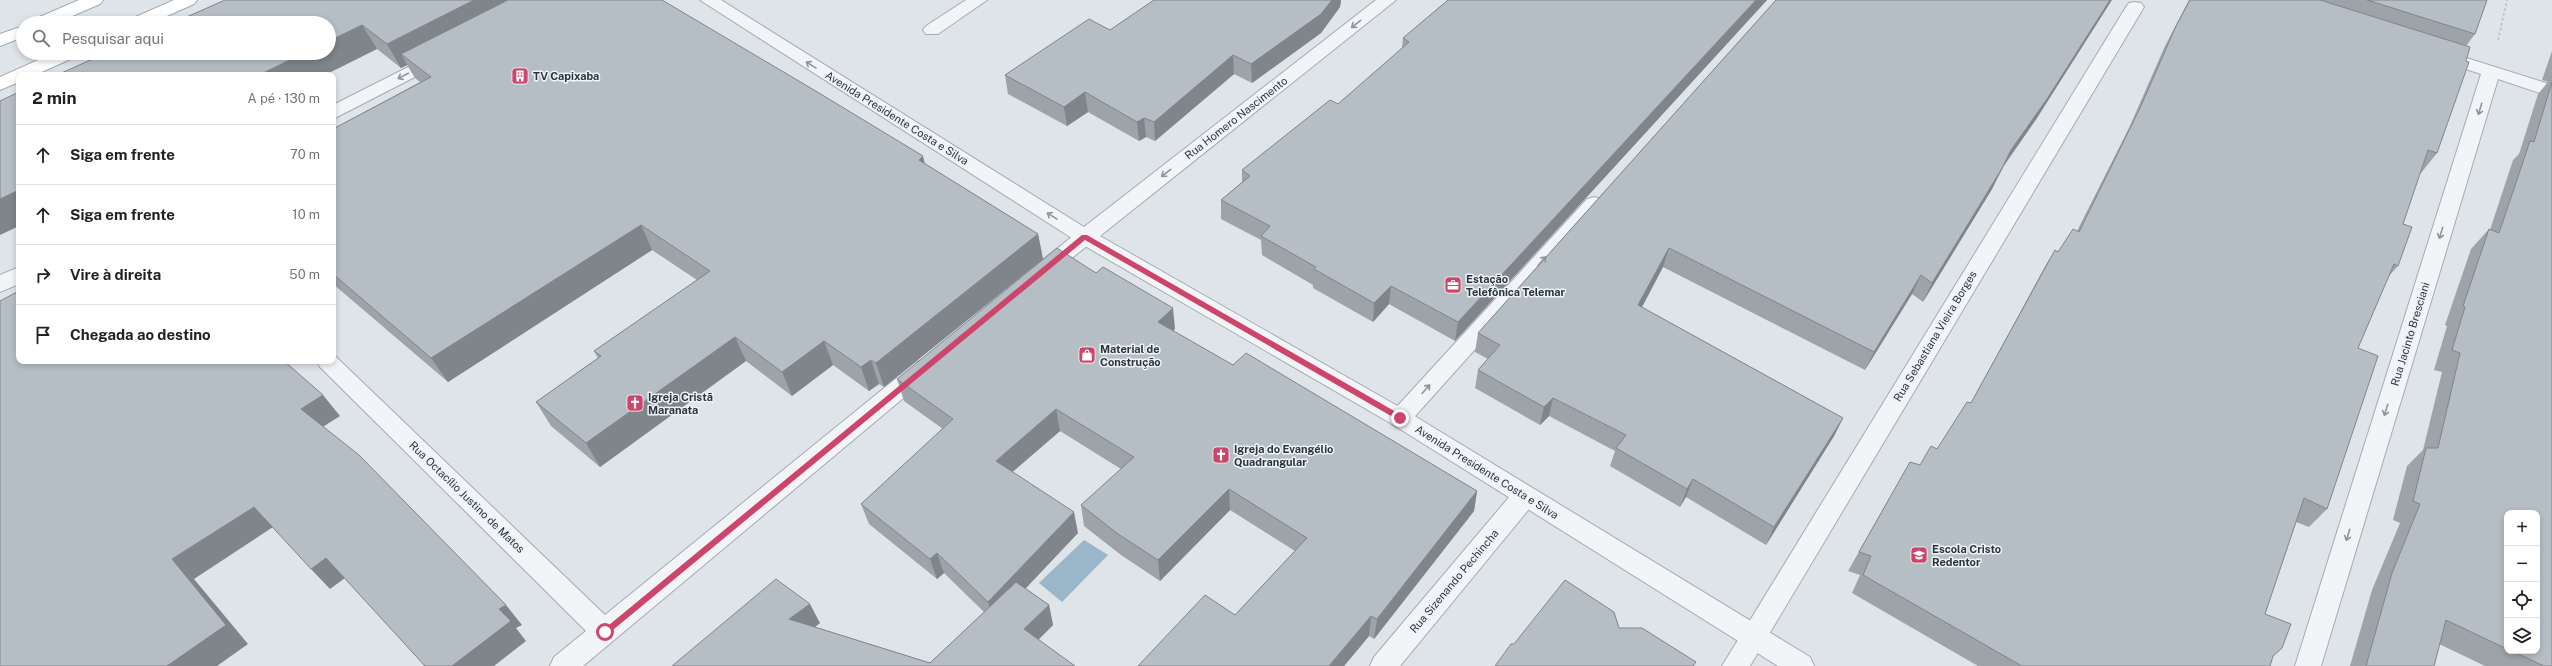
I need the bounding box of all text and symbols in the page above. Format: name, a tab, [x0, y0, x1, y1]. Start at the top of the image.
search box	[16, 16, 336, 60]
one-way arrow	[1351, 20, 1362, 28]
icon: search	[30, 27, 52, 49]
text: Pesquisar aqui	[62, 30, 164, 47]
one-way arrow	[805, 60, 817, 68]
building icon: TV Capixaba	[510, 66, 530, 86]
street label: Avenida Presidente Costa e Silva	[823, 69, 971, 167]
place label: TV Capixaba	[533, 70, 599, 82]
one-way arrow	[397, 73, 409, 81]
street label: Rua Homero Nascimento	[1182, 74, 1290, 162]
text: 2 min	[32, 88, 77, 108]
text: A pé · 130 m	[248, 91, 320, 106]
one-way arrow	[2476, 102, 2483, 115]
icon: ahead	[32, 144, 54, 166]
text: Siga em frente	[70, 146, 175, 163]
text: 70 m	[290, 147, 320, 162]
one-way arrow	[1160, 169, 1171, 177]
icon: ahead	[32, 204, 54, 226]
text: Siga em frente	[70, 206, 175, 223]
text: 10 m	[292, 207, 320, 222]
one-way arrow	[1047, 212, 1058, 220]
one-way arrow	[2437, 226, 2444, 239]
one-way arrow	[1537, 256, 1546, 266]
icon: right	[32, 264, 54, 286]
text: Vire à direita	[70, 266, 161, 283]
text: 50 m	[289, 267, 320, 282]
street label: Rua Sebastiana Vieira Borges	[1891, 268, 1979, 403]
place label: Estação Telefônica Telemar	[1466, 273, 1566, 298]
office icon: Estação Telefônica Telemar	[1443, 275, 1463, 295]
street label: Rua Jacinto Bresciani	[2389, 281, 2431, 387]
icon: arrive	[32, 324, 54, 346]
text: Chegada ao destino	[70, 326, 211, 343]
place label: Material de Construção	[1100, 343, 1161, 369]
shop icon: Material de Construção	[1077, 345, 1097, 365]
one-way arrow	[1422, 383, 1431, 394]
place label: Igreja Cristã Maranata	[648, 391, 713, 416]
church icon: Igreja Cristã Maranata	[625, 393, 645, 413]
one-way arrow	[2382, 404, 2390, 416]
route end	[1391, 409, 1409, 427]
street label: Avenida Presidente Costa e Silva	[1413, 423, 1561, 521]
street label: Rua Octacílio Justino de Matos	[407, 439, 527, 555]
place label: Igreja do Evangélio Quadrangular	[1234, 443, 1333, 468]
church icon: Igreja do Evangélio Quadrangular	[1211, 445, 1231, 465]
map controls	[2504, 510, 2540, 654]
button: +	[2504, 510, 2540, 546]
street label: Rua Sizenando Pechincha	[1407, 527, 1501, 635]
one-way arrow	[2344, 528, 2351, 541]
place label: Escola Cristo Redentor	[1932, 543, 2001, 568]
school or university icon: Escola Cristo Redentor	[1909, 545, 1929, 565]
button: −	[2504, 546, 2540, 582]
button: locate	[2504, 582, 2540, 618]
button: layers	[2504, 618, 2540, 654]
route start	[596, 623, 614, 641]

